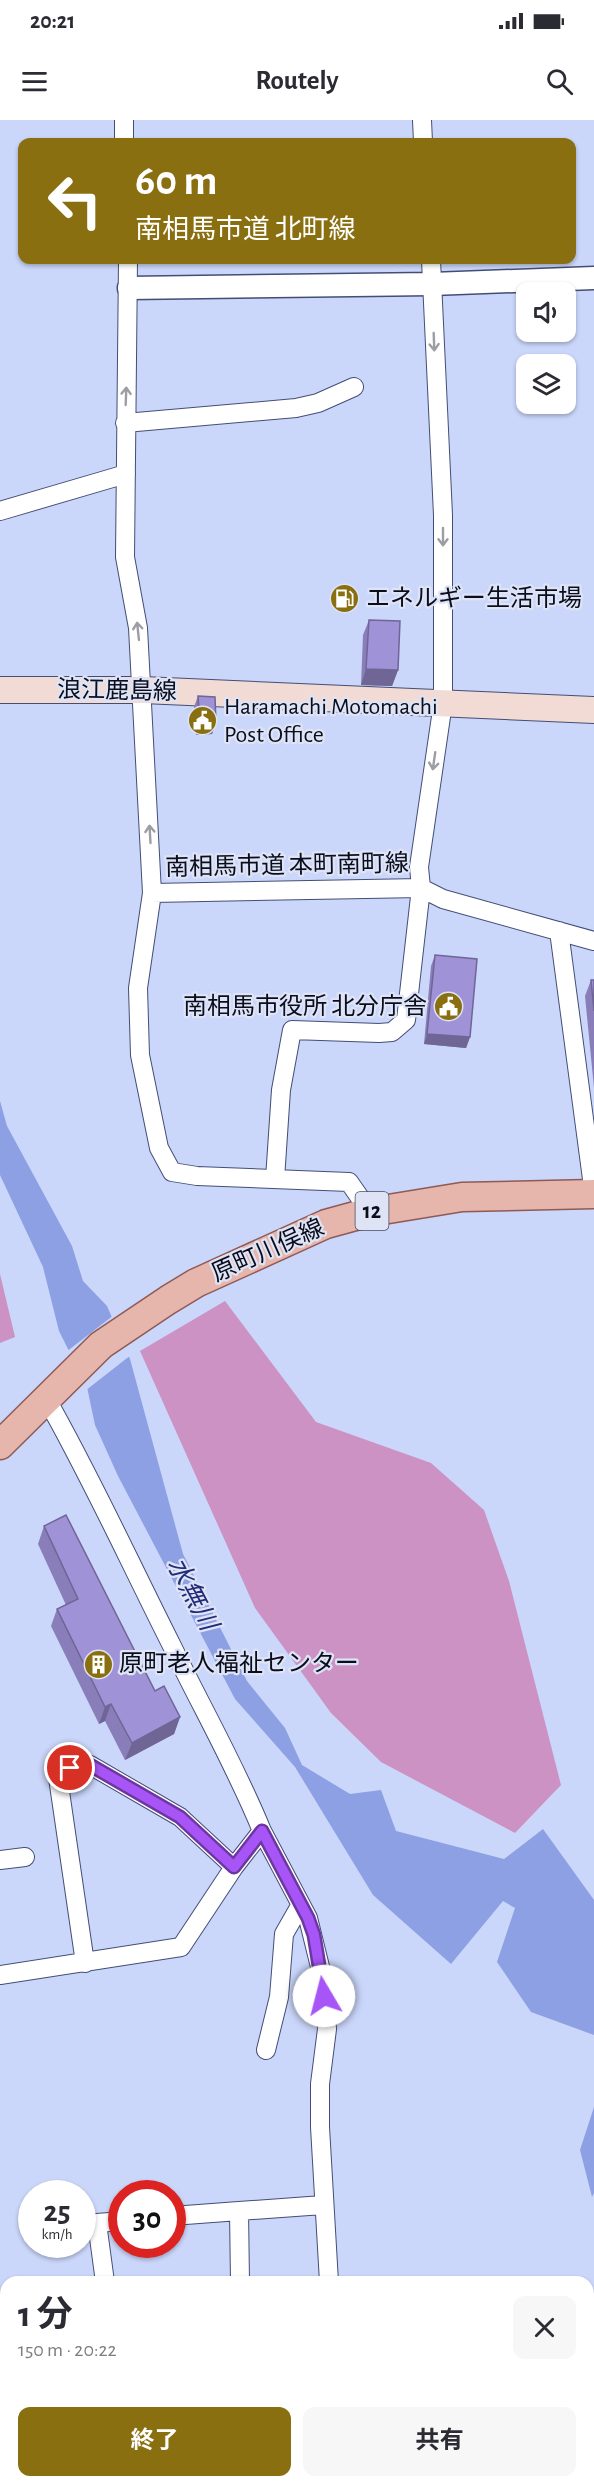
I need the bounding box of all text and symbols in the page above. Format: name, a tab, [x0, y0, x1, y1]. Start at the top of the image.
text: 20:21	[30, 10, 75, 32]
icon: menu	[18, 65, 51, 98]
icon: search	[543, 65, 576, 98]
text: Routely	[255, 67, 339, 94]
text: 60 m	[135, 160, 217, 202]
icon: left	[36, 162, 114, 240]
text: 南相馬市道 北町線	[135, 216, 355, 243]
map controls	[516, 282, 576, 414]
button: sound	[516, 282, 576, 342]
one-way arrow	[429, 332, 440, 352]
button: layers	[516, 354, 576, 414]
one-way arrow	[120, 386, 131, 406]
one-way arrow	[437, 526, 449, 546]
fuel station icon: エネルギー生活市場	[329, 583, 361, 615]
place label: エネルギー生活市場	[366, 585, 582, 611]
one-way arrow	[132, 622, 143, 642]
street label: 浪江鹿島線	[57, 676, 177, 704]
place label: Haramachi Motomachi Post Office	[224, 695, 438, 747]
public building icon: Haramachi Motomachi Post Office	[187, 705, 219, 737]
one-way arrow	[429, 751, 440, 771]
one-way arrow	[145, 825, 156, 845]
street label: 南相馬市道 本町南町線	[165, 850, 409, 880]
public building icon: 南相馬市役所 北分庁舎	[432, 991, 464, 1023]
place label: 南相馬市役所 北分庁舎	[183, 993, 427, 1019]
road number: 12	[356, 1192, 388, 1230]
street label: 原町川俣線	[207, 1214, 328, 1286]
water label: 水無川	[162, 1553, 224, 1637]
building icon: 原町老人福祉センター	[82, 1648, 114, 1680]
place label: 原町老人福祉センター	[119, 1650, 359, 1676]
pin	[44, 1742, 95, 1793]
icon: arrive	[53, 1751, 86, 1784]
position arrow	[292, 1964, 356, 2028]
speed limit sign: 30	[108, 2180, 186, 2258]
text: 25	[43, 2197, 71, 2227]
text: km/h	[42, 2227, 72, 2242]
button: close	[513, 2296, 576, 2359]
text: 1 分	[18, 2297, 72, 2333]
text: 150 m · 20:22	[18, 2340, 117, 2360]
button: 終了	[18, 2407, 291, 2476]
button: 共有	[303, 2407, 576, 2476]

